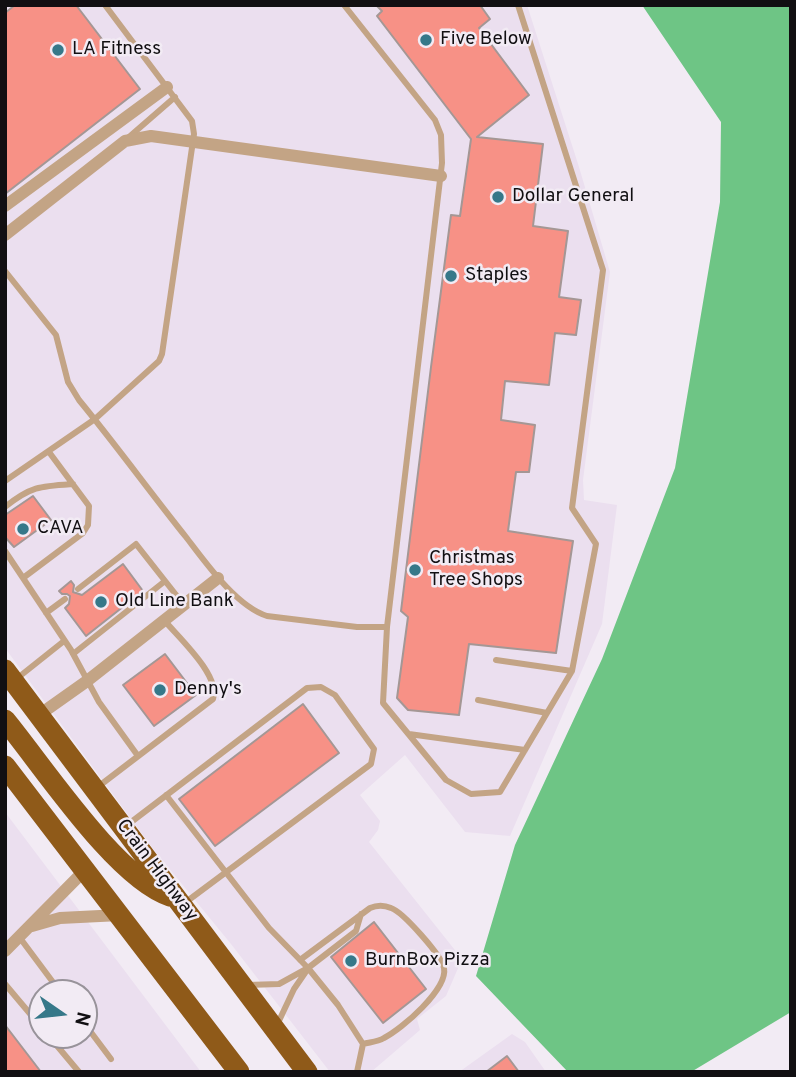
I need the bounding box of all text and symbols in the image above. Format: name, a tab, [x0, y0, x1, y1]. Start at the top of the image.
place label: Five Below	[440, 29, 532, 51]
marker: Five Below	[418, 32, 434, 48]
place label: LA Fitness	[72, 39, 161, 61]
marker: LA Fitness	[50, 42, 66, 58]
place label: Dollar General	[512, 186, 634, 208]
marker: Dollar General	[490, 189, 506, 205]
place label: Staples	[465, 265, 528, 287]
marker: Staples	[443, 268, 459, 284]
place label: CAVA	[37, 518, 84, 540]
marker: CAVA	[15, 521, 31, 537]
place label: Christmas Tree Shops	[429, 548, 523, 592]
marker: Christmas Tree Shops	[407, 562, 423, 578]
place label: Old Line Bank	[115, 591, 234, 613]
marker: Old Line Bank	[93, 594, 109, 610]
place label: Denny's	[174, 679, 242, 701]
marker: Denny's	[152, 682, 168, 698]
street label: Crain Highway	[110, 815, 202, 927]
place label: BurnBox Pizza	[365, 950, 489, 972]
marker: BurnBox Pizza	[343, 953, 359, 969]
north arrow	[28, 979, 98, 1049]
text: N	[68, 1009, 95, 1028]

